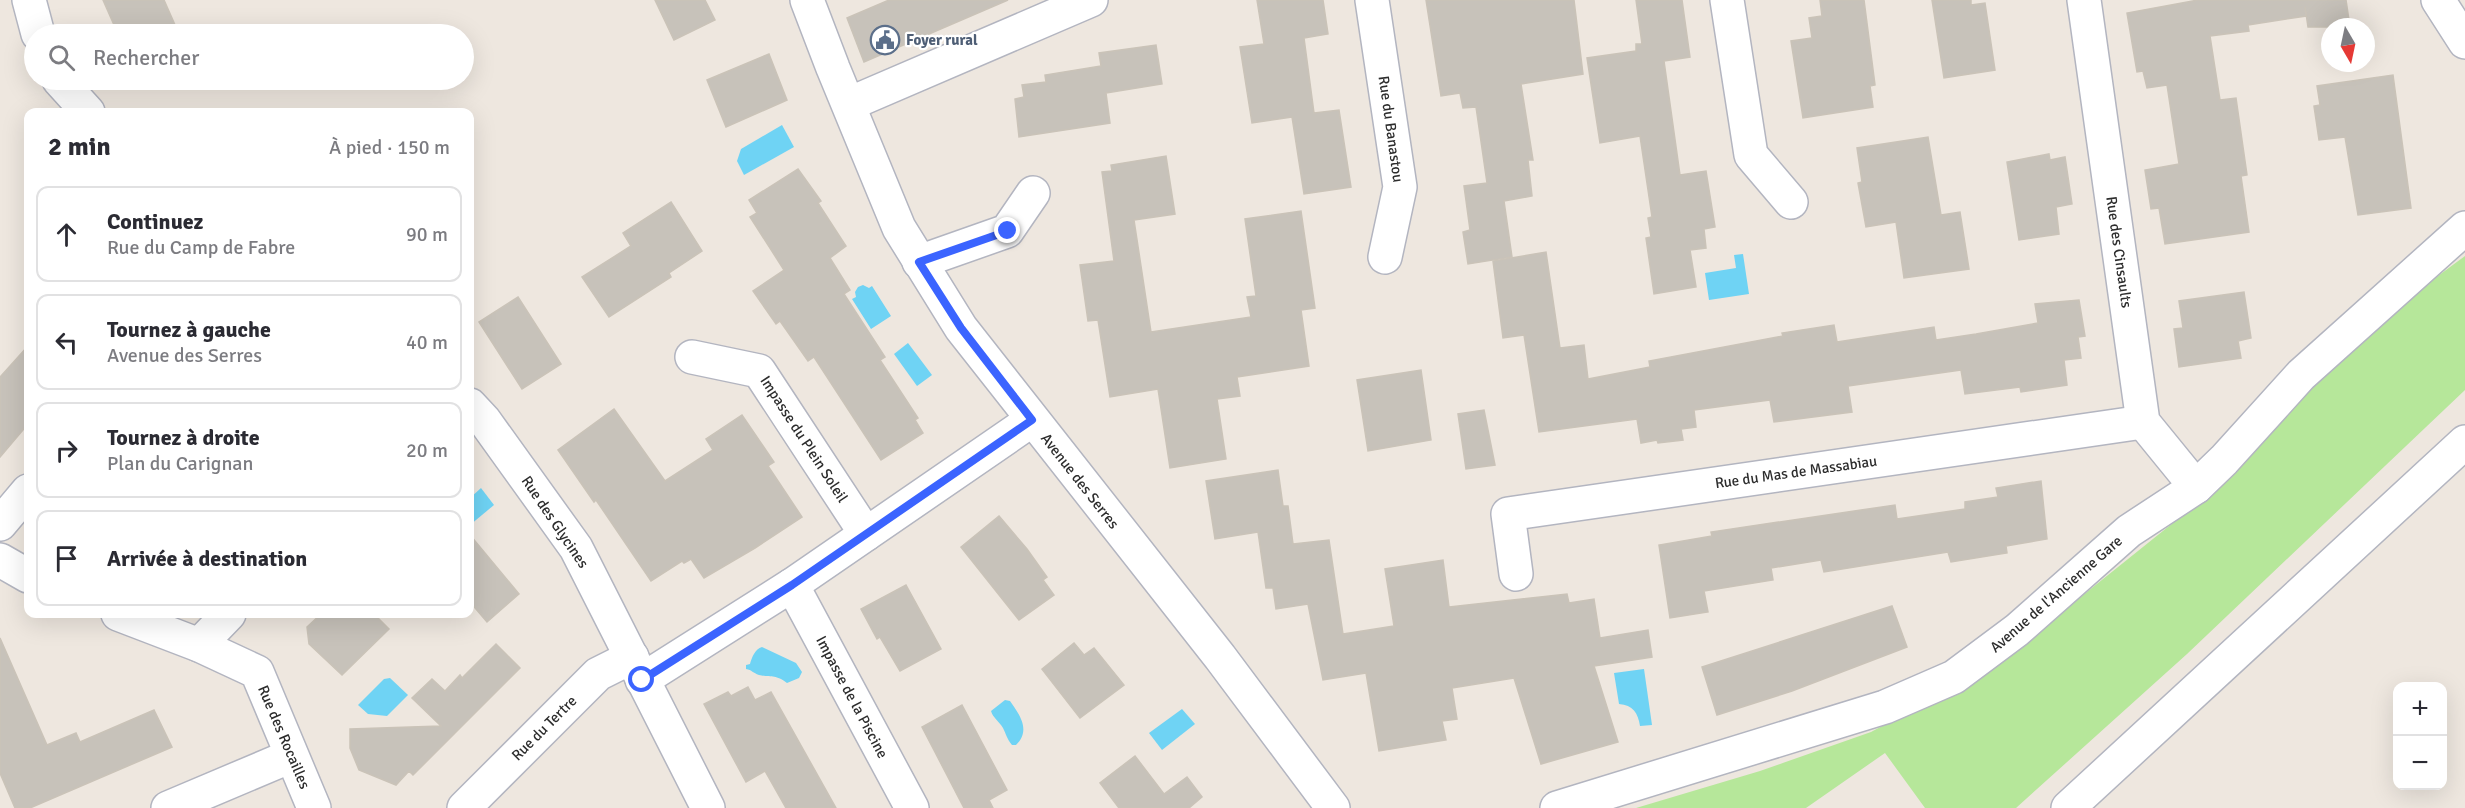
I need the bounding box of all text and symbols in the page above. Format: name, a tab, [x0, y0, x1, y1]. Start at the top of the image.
north arrow	[2321, 18, 2375, 72]
search box	[24, 24, 474, 90]
public building icon: Foyer rural	[869, 24, 901, 56]
place label: Foyer rural	[906, 31, 978, 49]
icon: search	[45, 41, 78, 74]
text: Rechercher	[93, 44, 199, 71]
street label: Rue du Banastou	[1375, 75, 1407, 183]
text: 2 min	[48, 131, 111, 163]
text: À pied · 150 m	[329, 135, 450, 160]
street label: Rue des Cinsaults	[2102, 195, 2136, 309]
text: Continuez	[107, 208, 203, 235]
route end	[994, 217, 1020, 243]
icon: ahead	[50, 218, 83, 251]
text: 90 m	[406, 222, 448, 247]
text: Rue du Camp de Fabre	[107, 235, 295, 260]
text: Tournez à gauche	[107, 316, 271, 343]
icon: left	[50, 326, 83, 359]
text: 40 m	[406, 330, 448, 355]
text: Avenue des Serres	[107, 343, 262, 368]
street label: Impasse du Plein Soleil	[756, 372, 852, 506]
text: Tournez à droite	[107, 424, 260, 451]
street label: Avenue des Serres	[1037, 430, 1123, 533]
icon: right	[50, 434, 83, 467]
text: 20 m	[406, 438, 448, 463]
text: Plan du Carignan	[107, 451, 253, 476]
street label: Rue du Mas de Massabiau	[1714, 452, 1878, 492]
street label: Rue des Glycines	[518, 473, 593, 572]
street label: Avenue de l'Ancienne Gare	[1986, 532, 2126, 656]
icon: arrive	[50, 542, 83, 575]
text: Arrivée à destination	[107, 545, 307, 572]
street label: Impasse de la Piscine	[812, 633, 892, 761]
route start	[628, 666, 654, 692]
street label: Rue des Rocailles	[254, 682, 314, 792]
map controls	[2393, 682, 2447, 790]
button: +	[2393, 682, 2447, 736]
street label: Rue du Tertre	[508, 692, 580, 764]
button: −	[2393, 736, 2447, 790]

